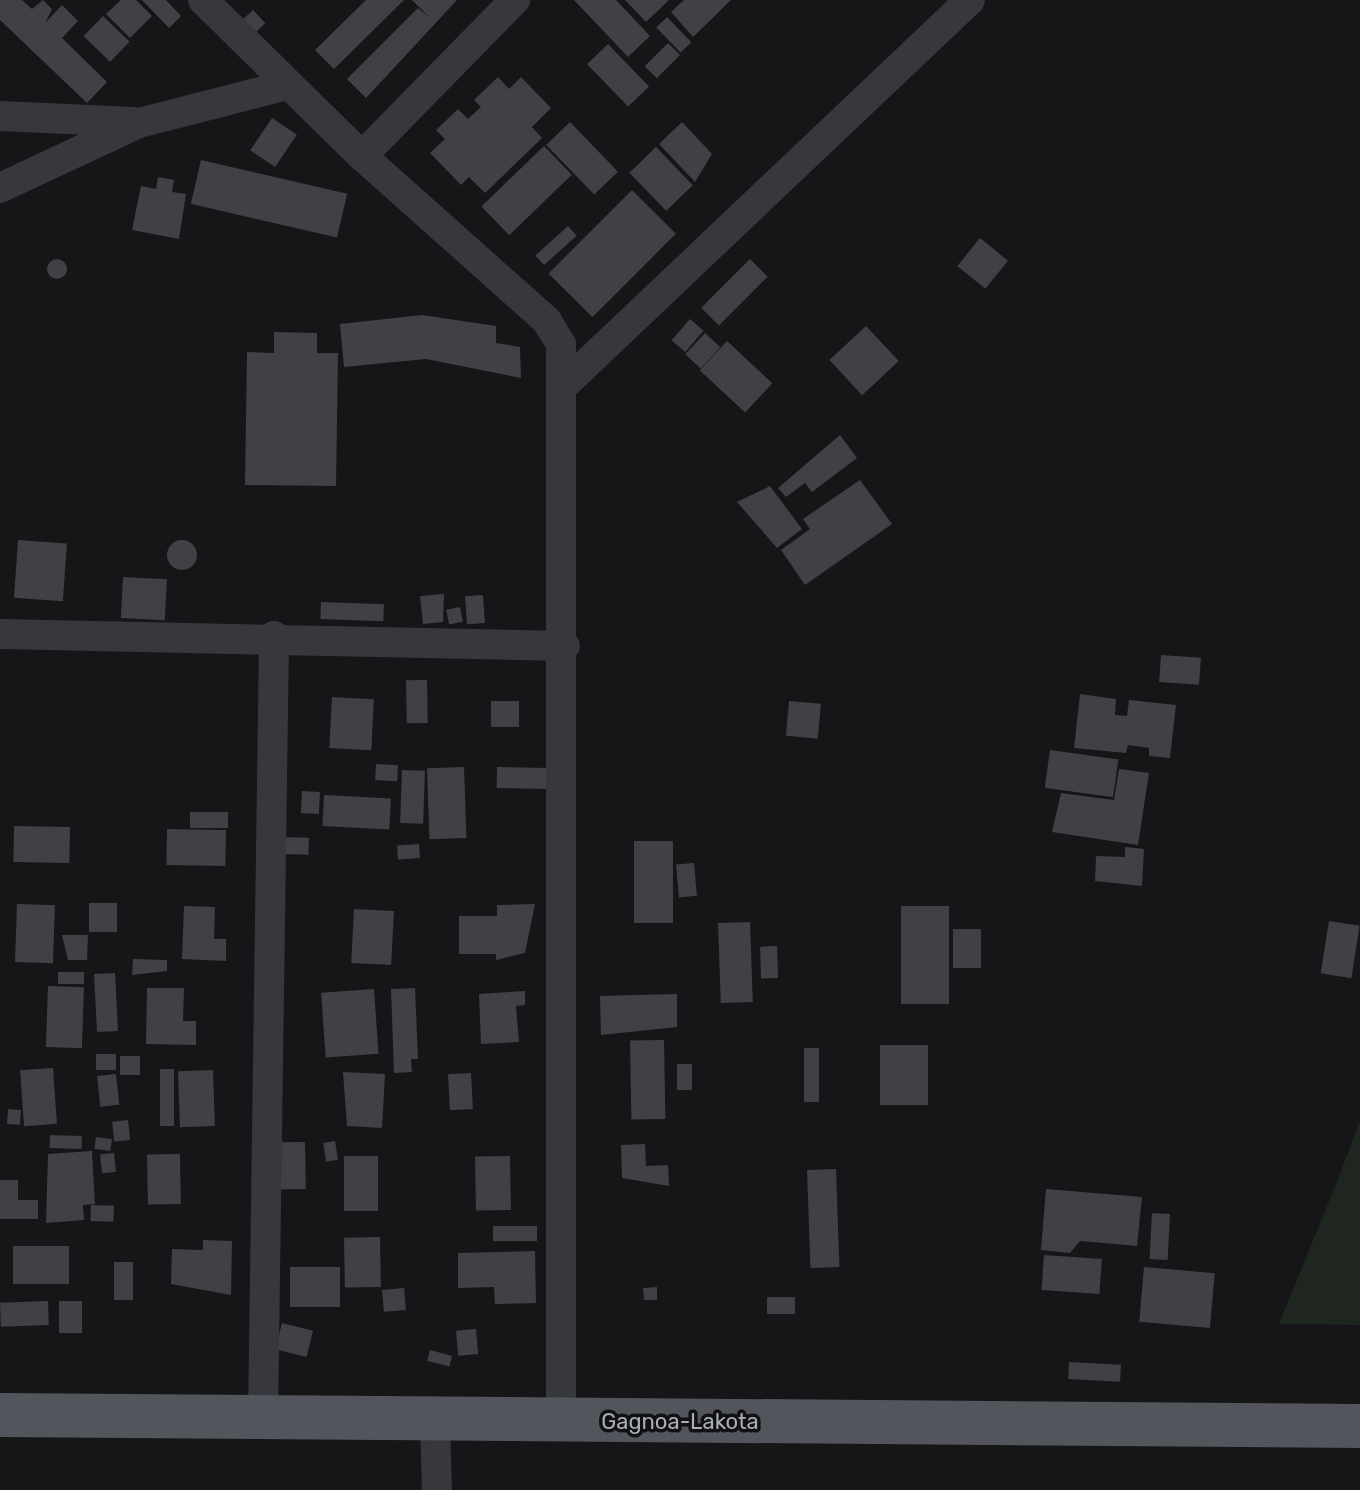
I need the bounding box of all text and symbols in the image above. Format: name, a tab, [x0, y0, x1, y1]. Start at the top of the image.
street label: Gagnoa-Lakota	[601, 1409, 759, 1435]

